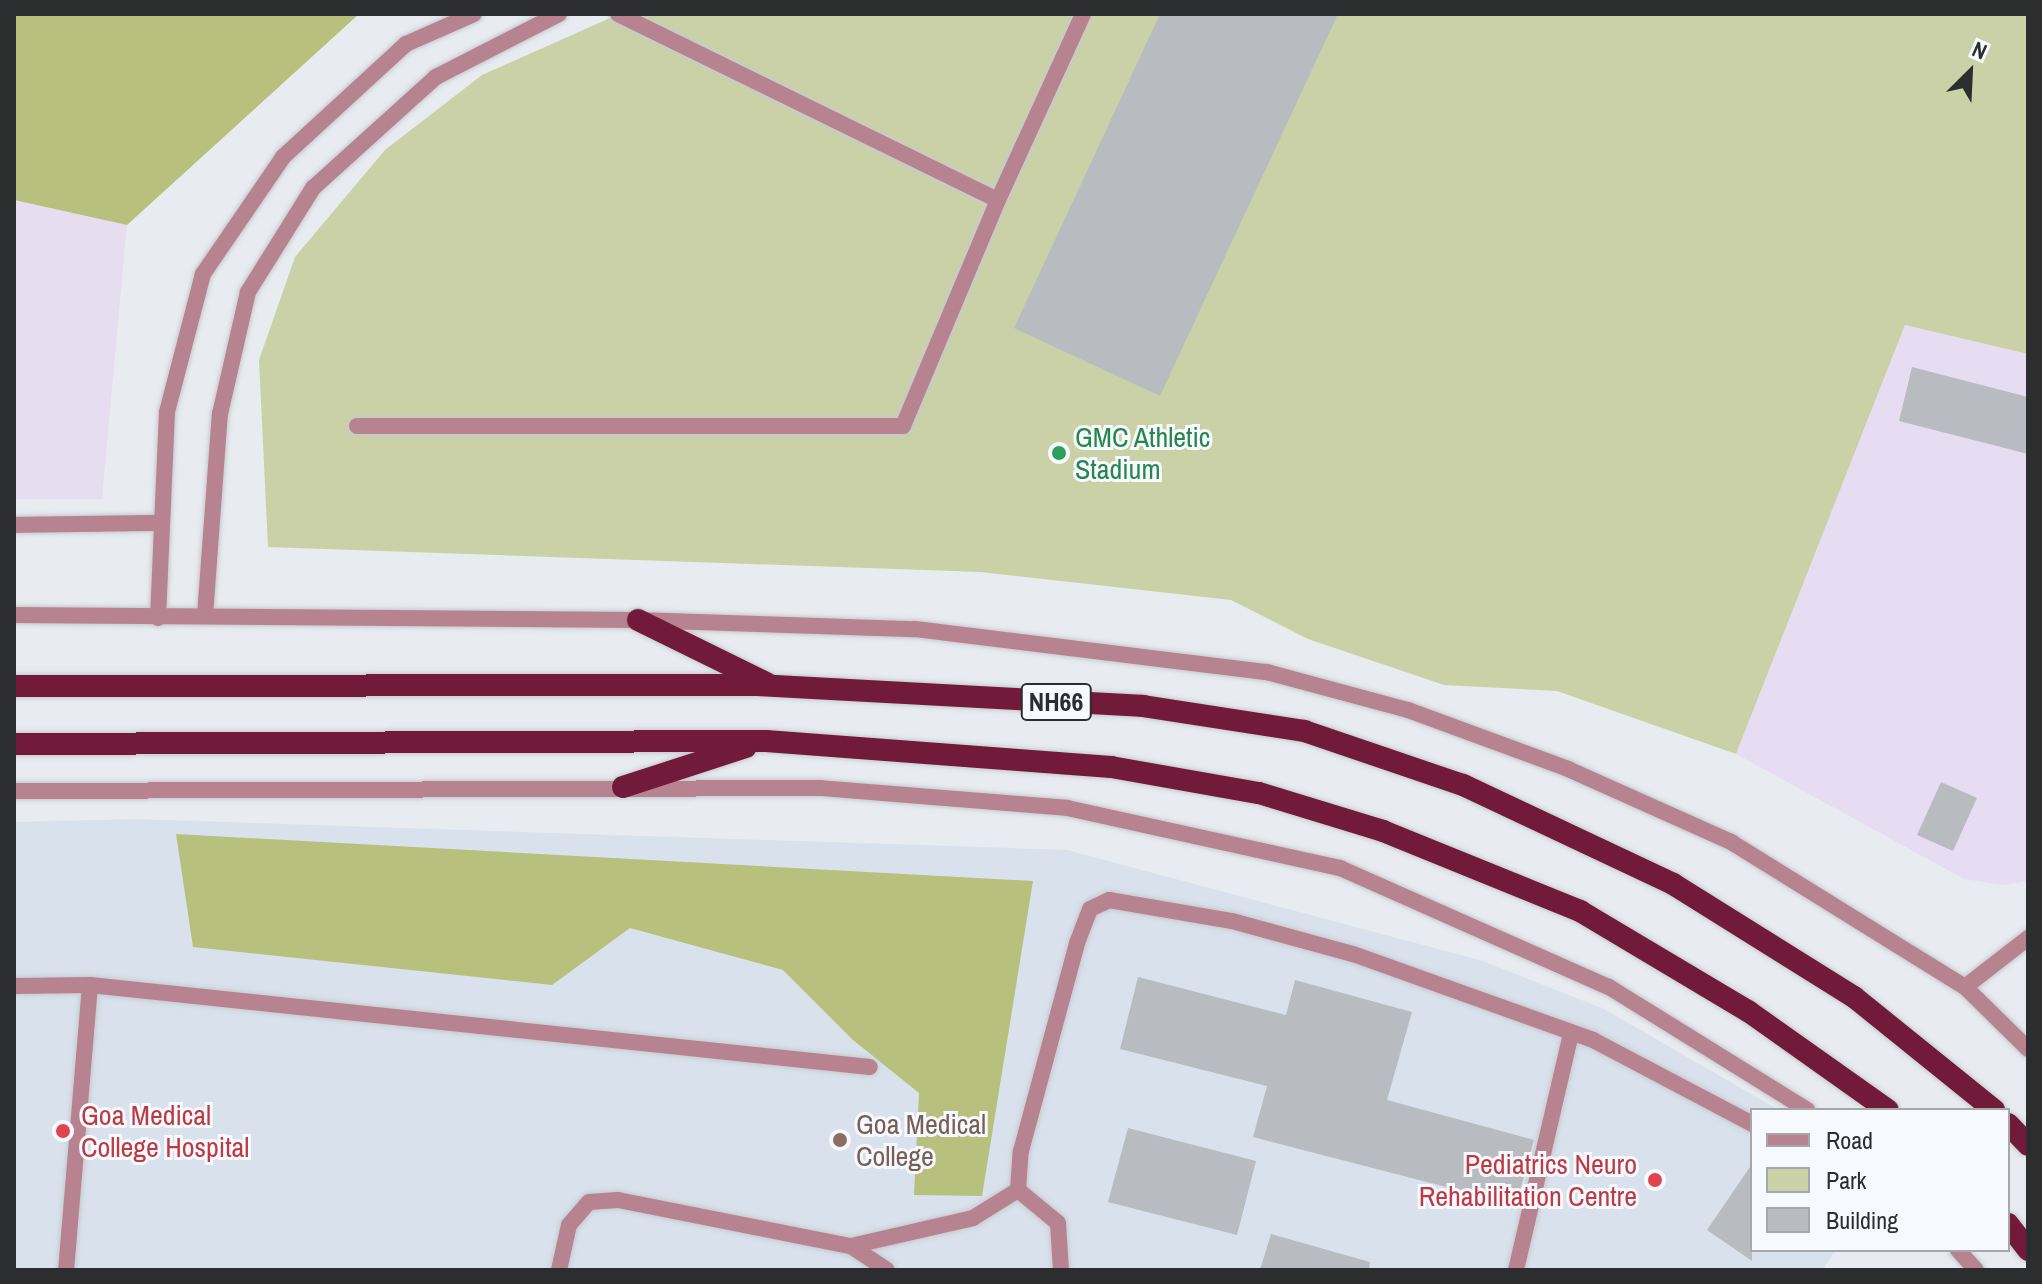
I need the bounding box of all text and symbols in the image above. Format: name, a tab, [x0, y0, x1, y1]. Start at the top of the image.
north arrow	[1930, 32, 2010, 112]
text: N	[1968, 34, 1992, 66]
place label: GMC Athletic Stadium	[1075, 420, 1212, 486]
marker: GMC Athletic Stadium	[1050, 444, 1068, 462]
road number: NH66	[1020, 680, 1092, 724]
place label: Goa Medical College Hospital	[81, 1098, 249, 1164]
place label: Goa Medical College	[856, 1107, 986, 1173]
legend	[1750, 1108, 2010, 1252]
marker: Goa Medical College Hospital	[52, 1120, 74, 1142]
text: Road	[1826, 1124, 1873, 1156]
marker: Goa Medical College	[831, 1131, 849, 1149]
place label: Pediatrics Neuro Rehabilitation Centre	[1419, 1147, 1637, 1213]
text: Park	[1826, 1164, 1866, 1196]
marker: Pediatrics Neuro Rehabilitation Centre	[1644, 1169, 1666, 1191]
text: Building	[1826, 1204, 1898, 1236]

